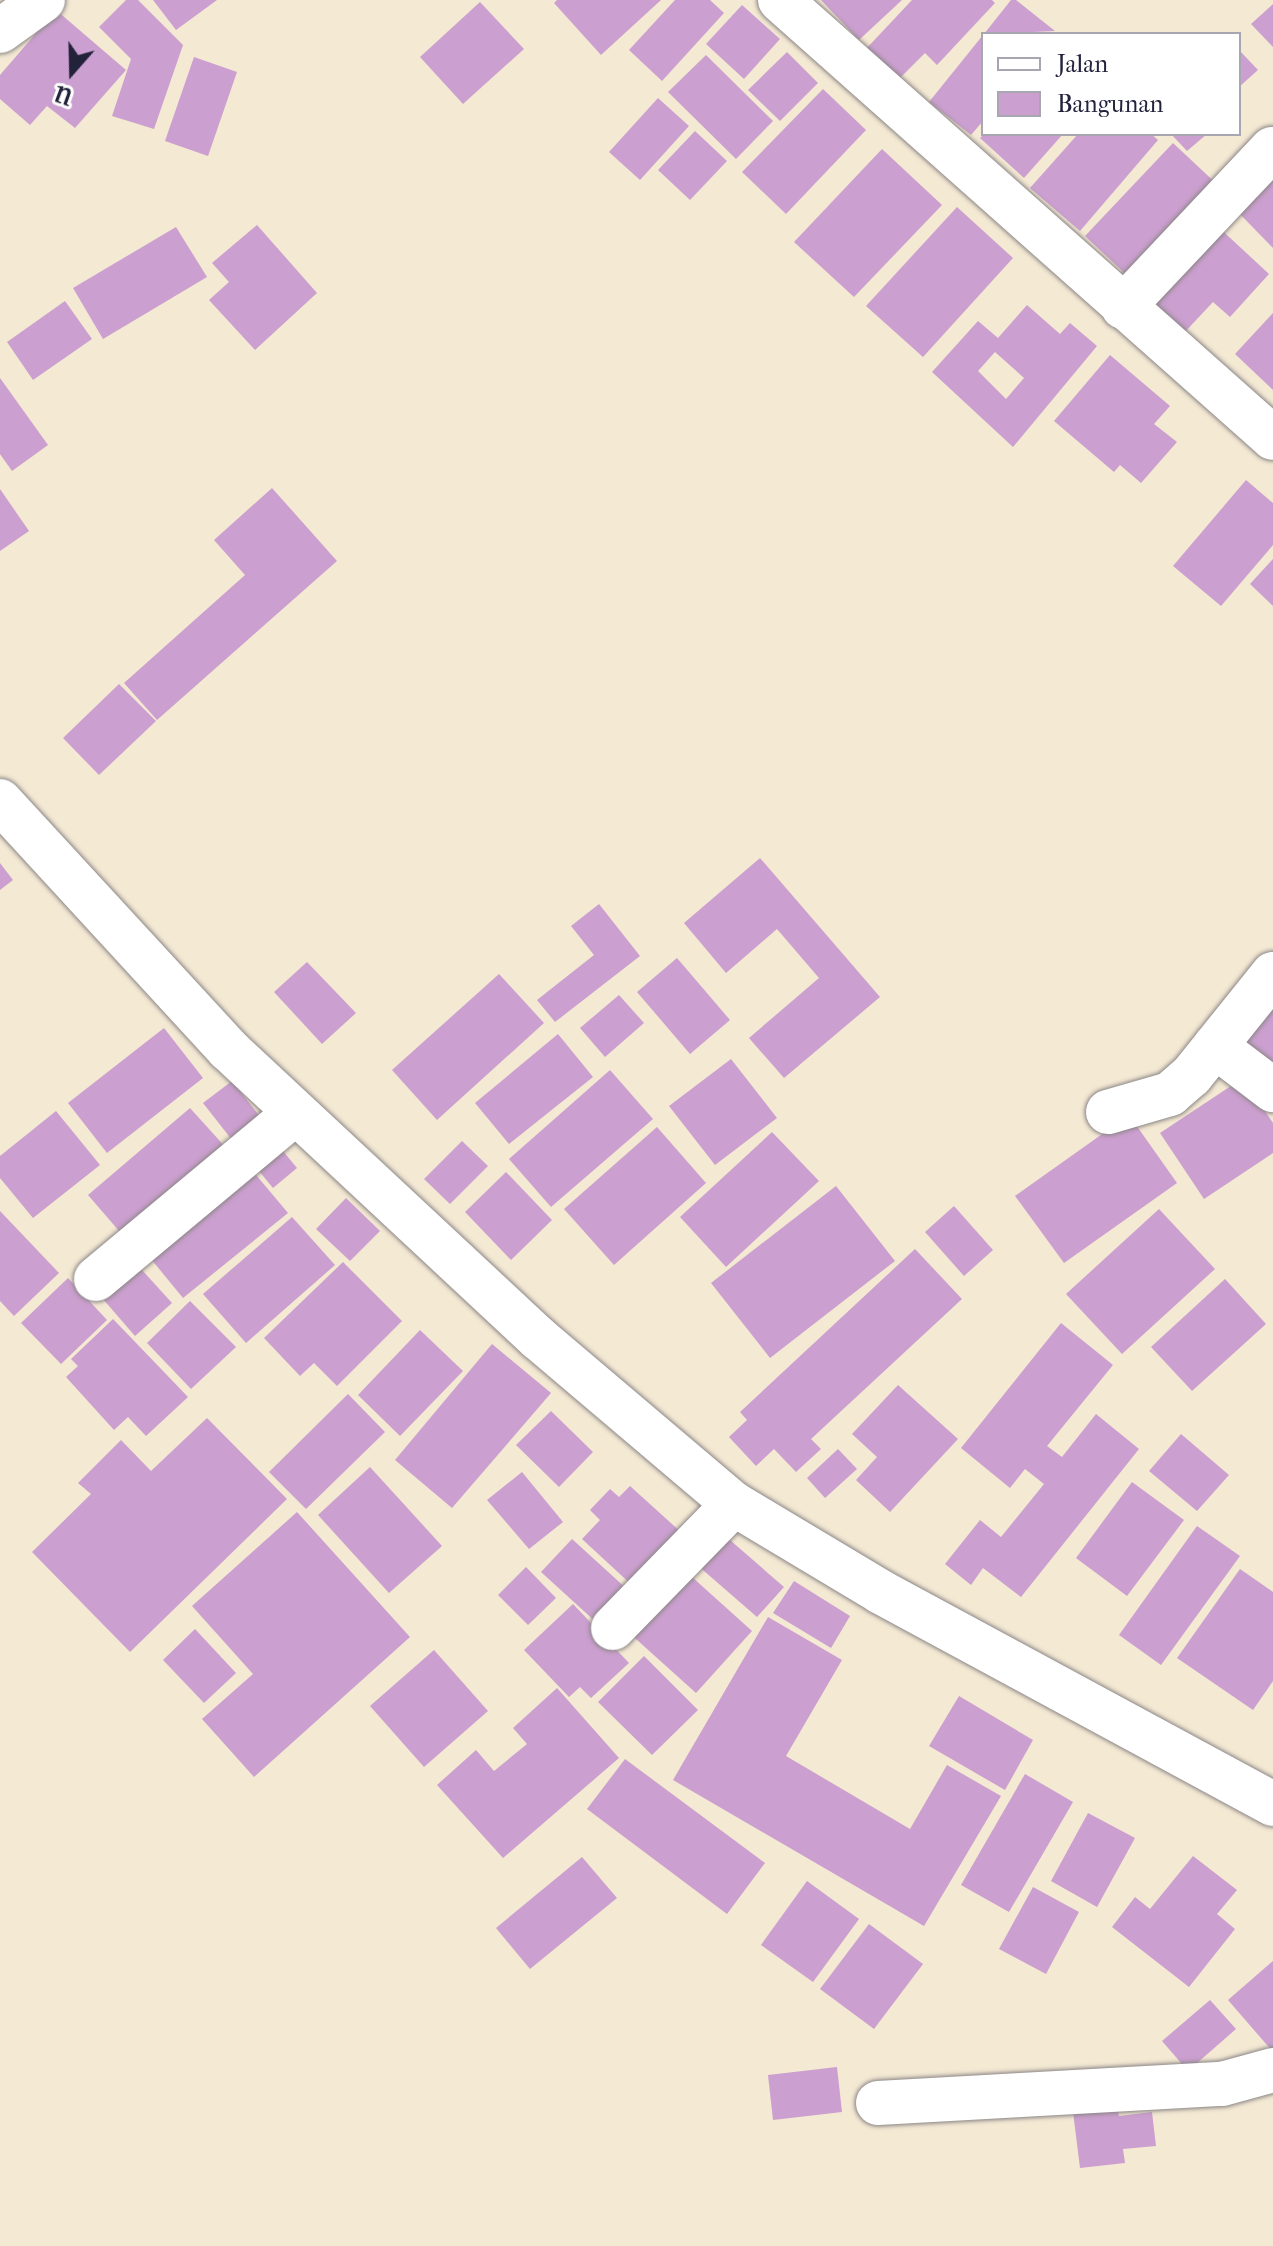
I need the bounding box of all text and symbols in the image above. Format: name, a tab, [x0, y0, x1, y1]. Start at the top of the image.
north arrow	[32, 32, 112, 112]
legend	[981, 32, 1241, 136]
text: Jalan	[1057, 50, 1108, 78]
text: U	[51, 79, 76, 110]
text: Bangunan	[1057, 90, 1163, 118]

